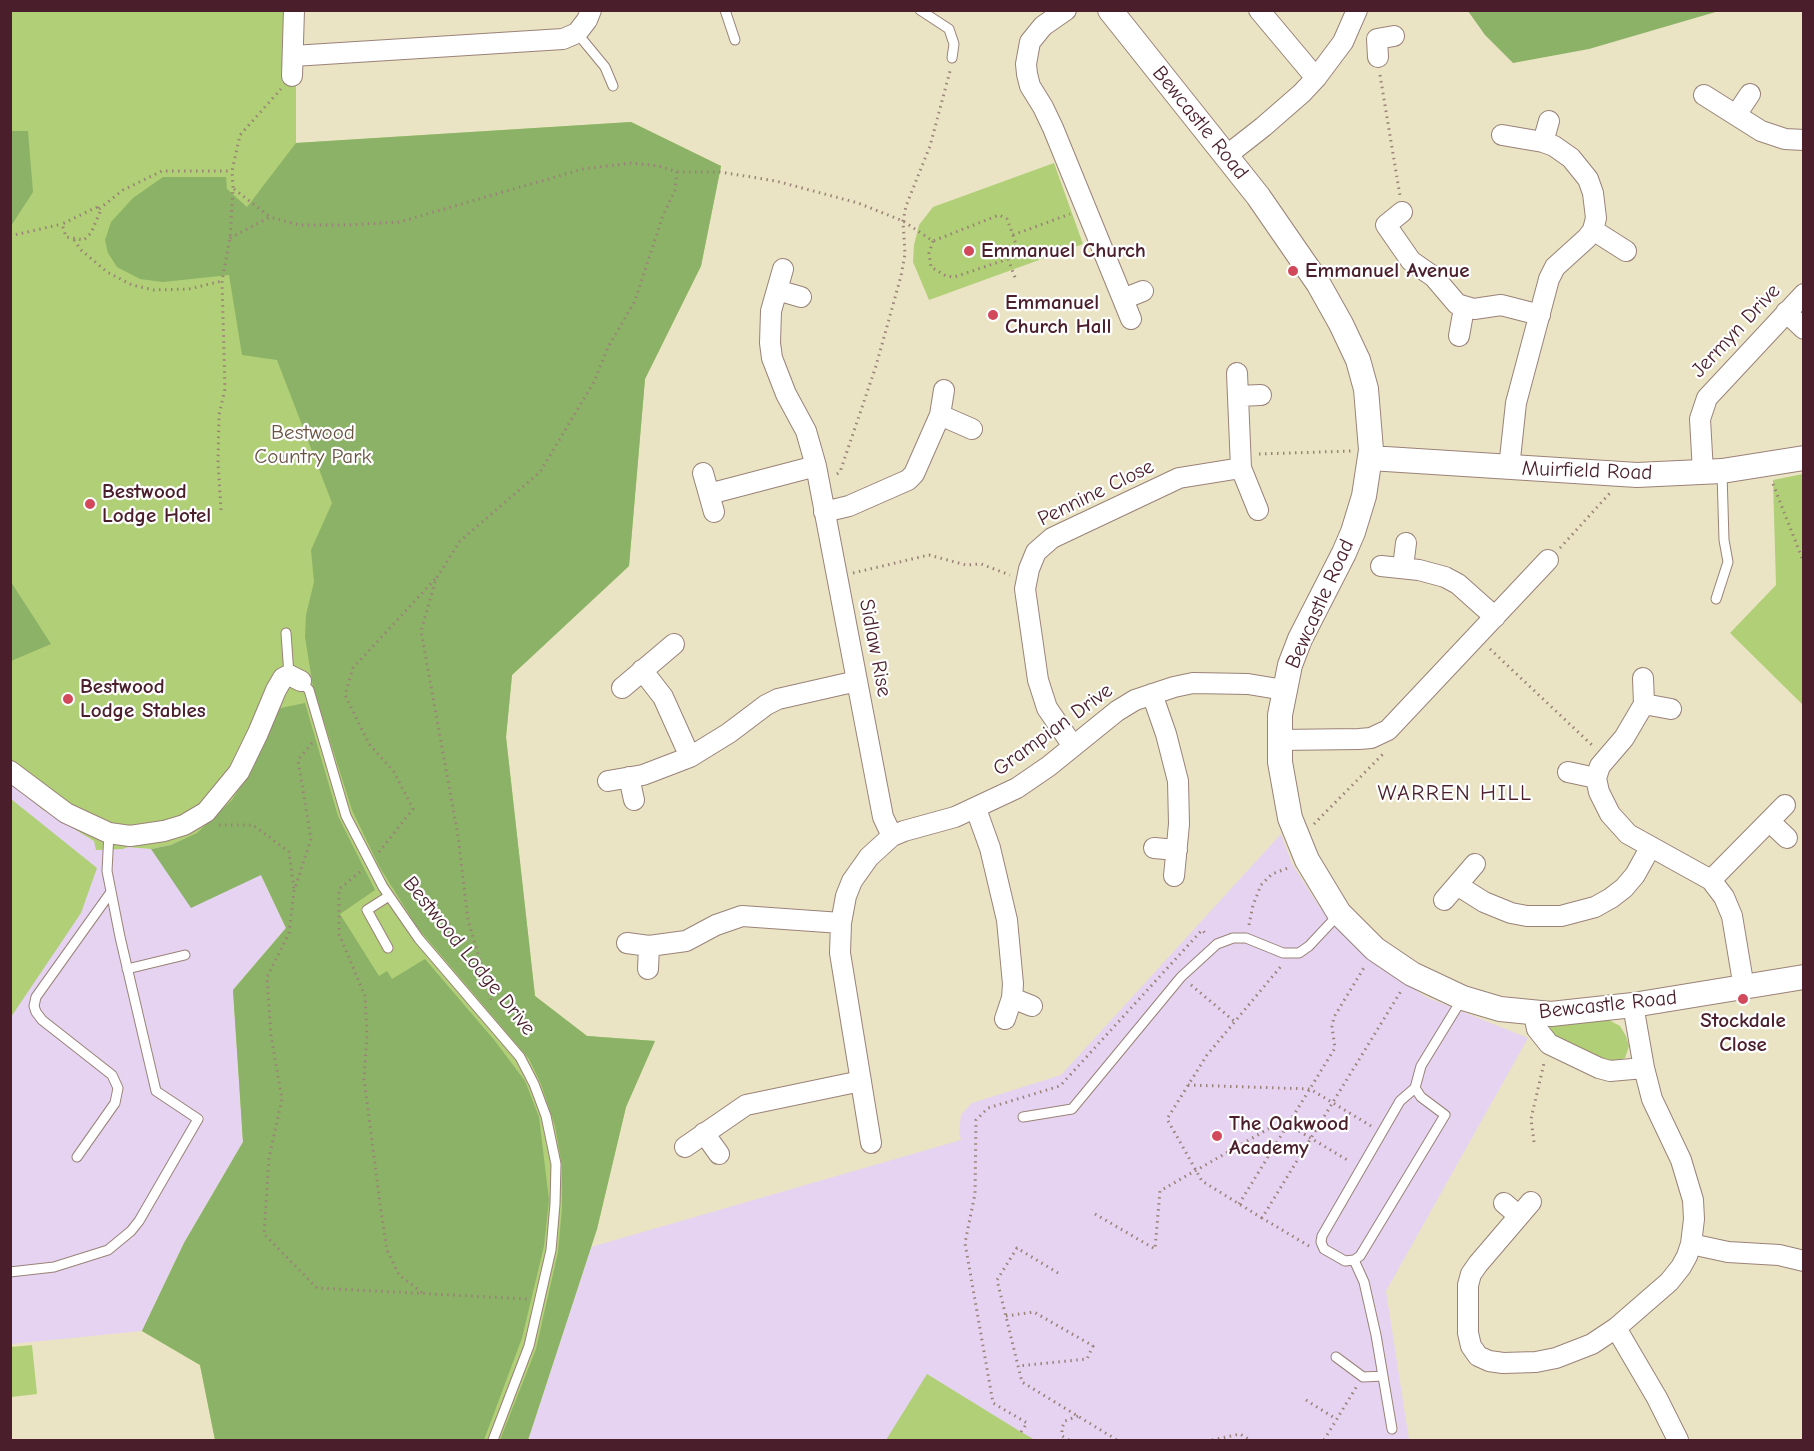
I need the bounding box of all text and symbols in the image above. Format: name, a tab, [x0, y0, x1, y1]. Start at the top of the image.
street label: Bewcastle Road	[1147, 61, 1253, 185]
place label: Emmanuel Church	[981, 238, 1146, 264]
marker: Emmanuel Church	[962, 244, 976, 258]
place label: Emmanuel Avenue	[1305, 258, 1470, 284]
marker: Emmanuel Avenue	[1286, 264, 1300, 278]
street label: Jermyn Drive	[1686, 279, 1786, 383]
place label: Emmanuel Church Hall	[1005, 290, 1111, 340]
marker: Emmanuel Church Hall	[986, 308, 1000, 322]
park label: Bestwood Country Park	[254, 420, 372, 470]
street label: Pennine Close	[1034, 454, 1158, 532]
street label: Muirfield Road	[1521, 456, 1653, 486]
place label: Bestwood Lodge Hotel	[102, 479, 211, 529]
marker: Bestwood Lodge Hotel	[83, 497, 97, 511]
street label: Bewcastle Road	[1280, 535, 1360, 673]
street label: Sidlaw Rise	[853, 597, 897, 699]
place label: Bestwood Lodge Stables	[80, 674, 206, 724]
street label: Grampian Drive	[988, 678, 1118, 782]
marker: Bestwood Lodge Stables	[61, 692, 75, 706]
district label: WARREN HILL	[1377, 781, 1533, 807]
street label: Bestwood Lodge Drive	[397, 871, 541, 1041]
street label: Bewcastle Road	[1538, 985, 1678, 1025]
marker: Stockdale Close	[1736, 992, 1750, 1006]
place label: Stockdale Close	[1700, 1008, 1786, 1058]
place label: The Oakwood Academy	[1229, 1111, 1349, 1161]
marker: The Oakwood Academy	[1210, 1129, 1224, 1143]

